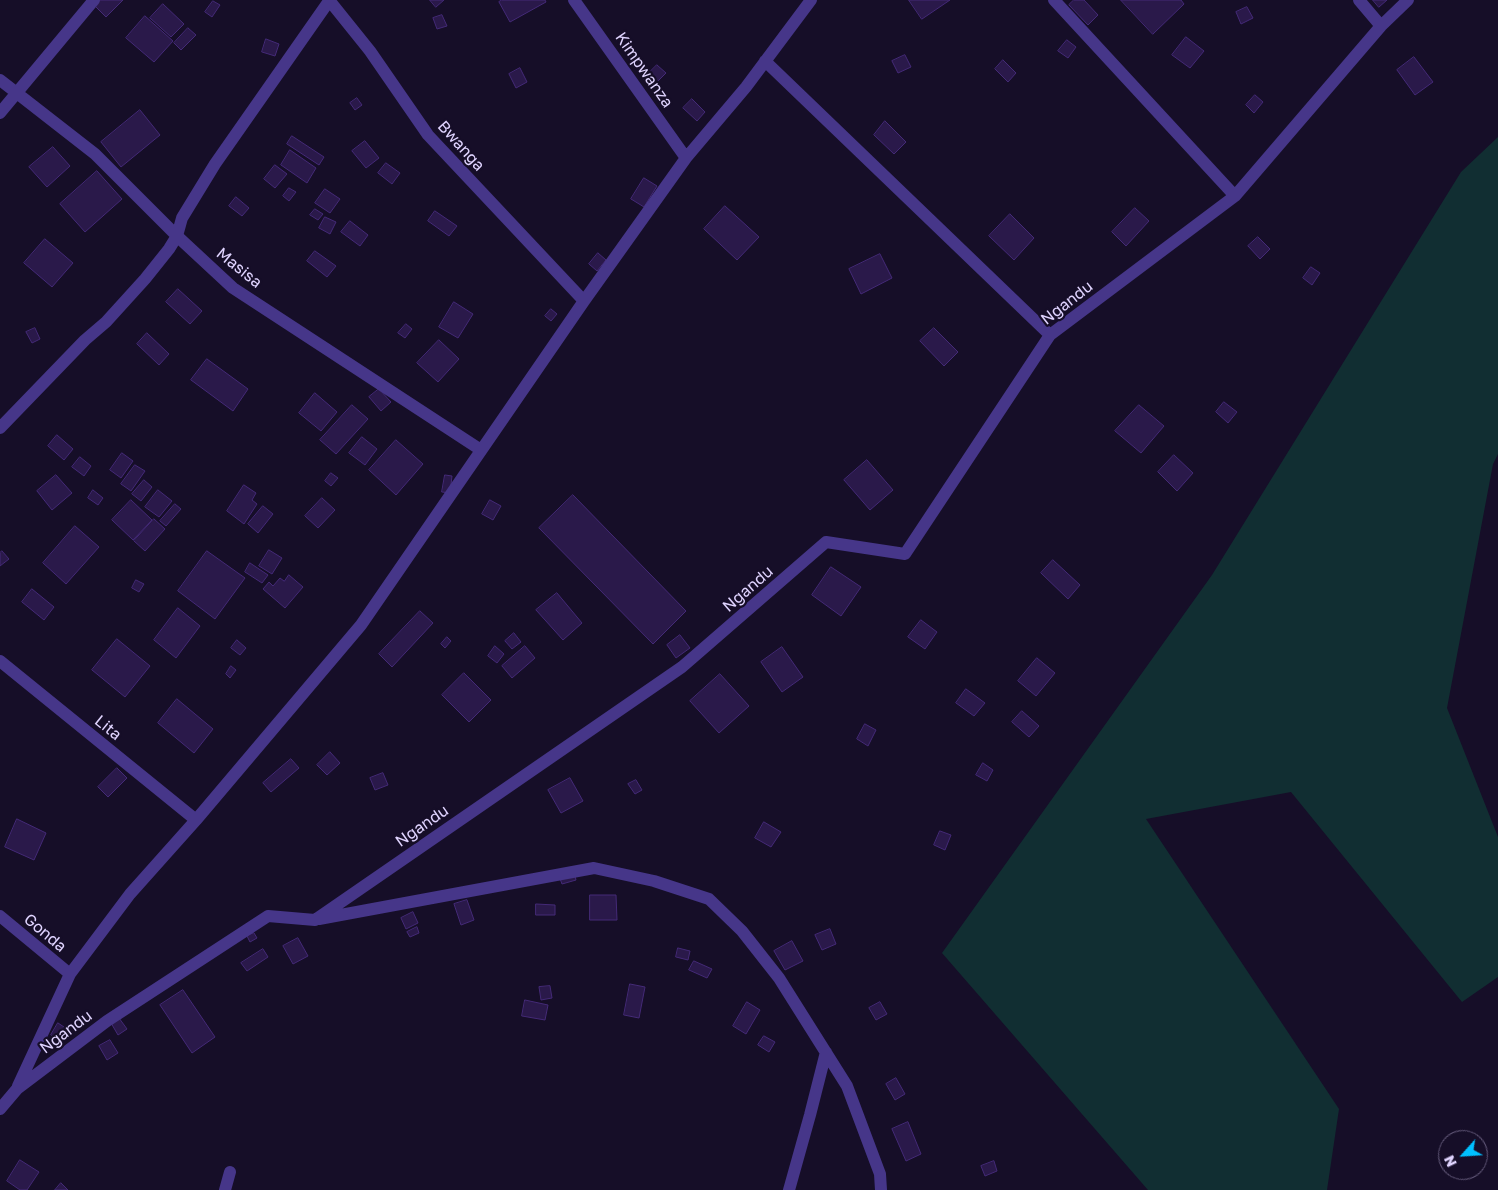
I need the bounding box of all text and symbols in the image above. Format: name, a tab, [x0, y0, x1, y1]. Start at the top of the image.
street label: Kimpwanza	[611, 28, 677, 112]
street label: Bwanga	[433, 117, 489, 175]
street label: Masisa	[212, 244, 266, 292]
street label: Ngandu	[1037, 277, 1097, 329]
street label: Ngandu	[719, 562, 777, 616]
street label: Lita	[91, 711, 125, 745]
street label: Ngandu	[392, 801, 452, 851]
street label: Gonda	[20, 910, 70, 956]
street label: Ngandu	[36, 1006, 96, 1058]
north arrow	[1438, 1130, 1488, 1180]
text: N	[1440, 1153, 1460, 1170]

